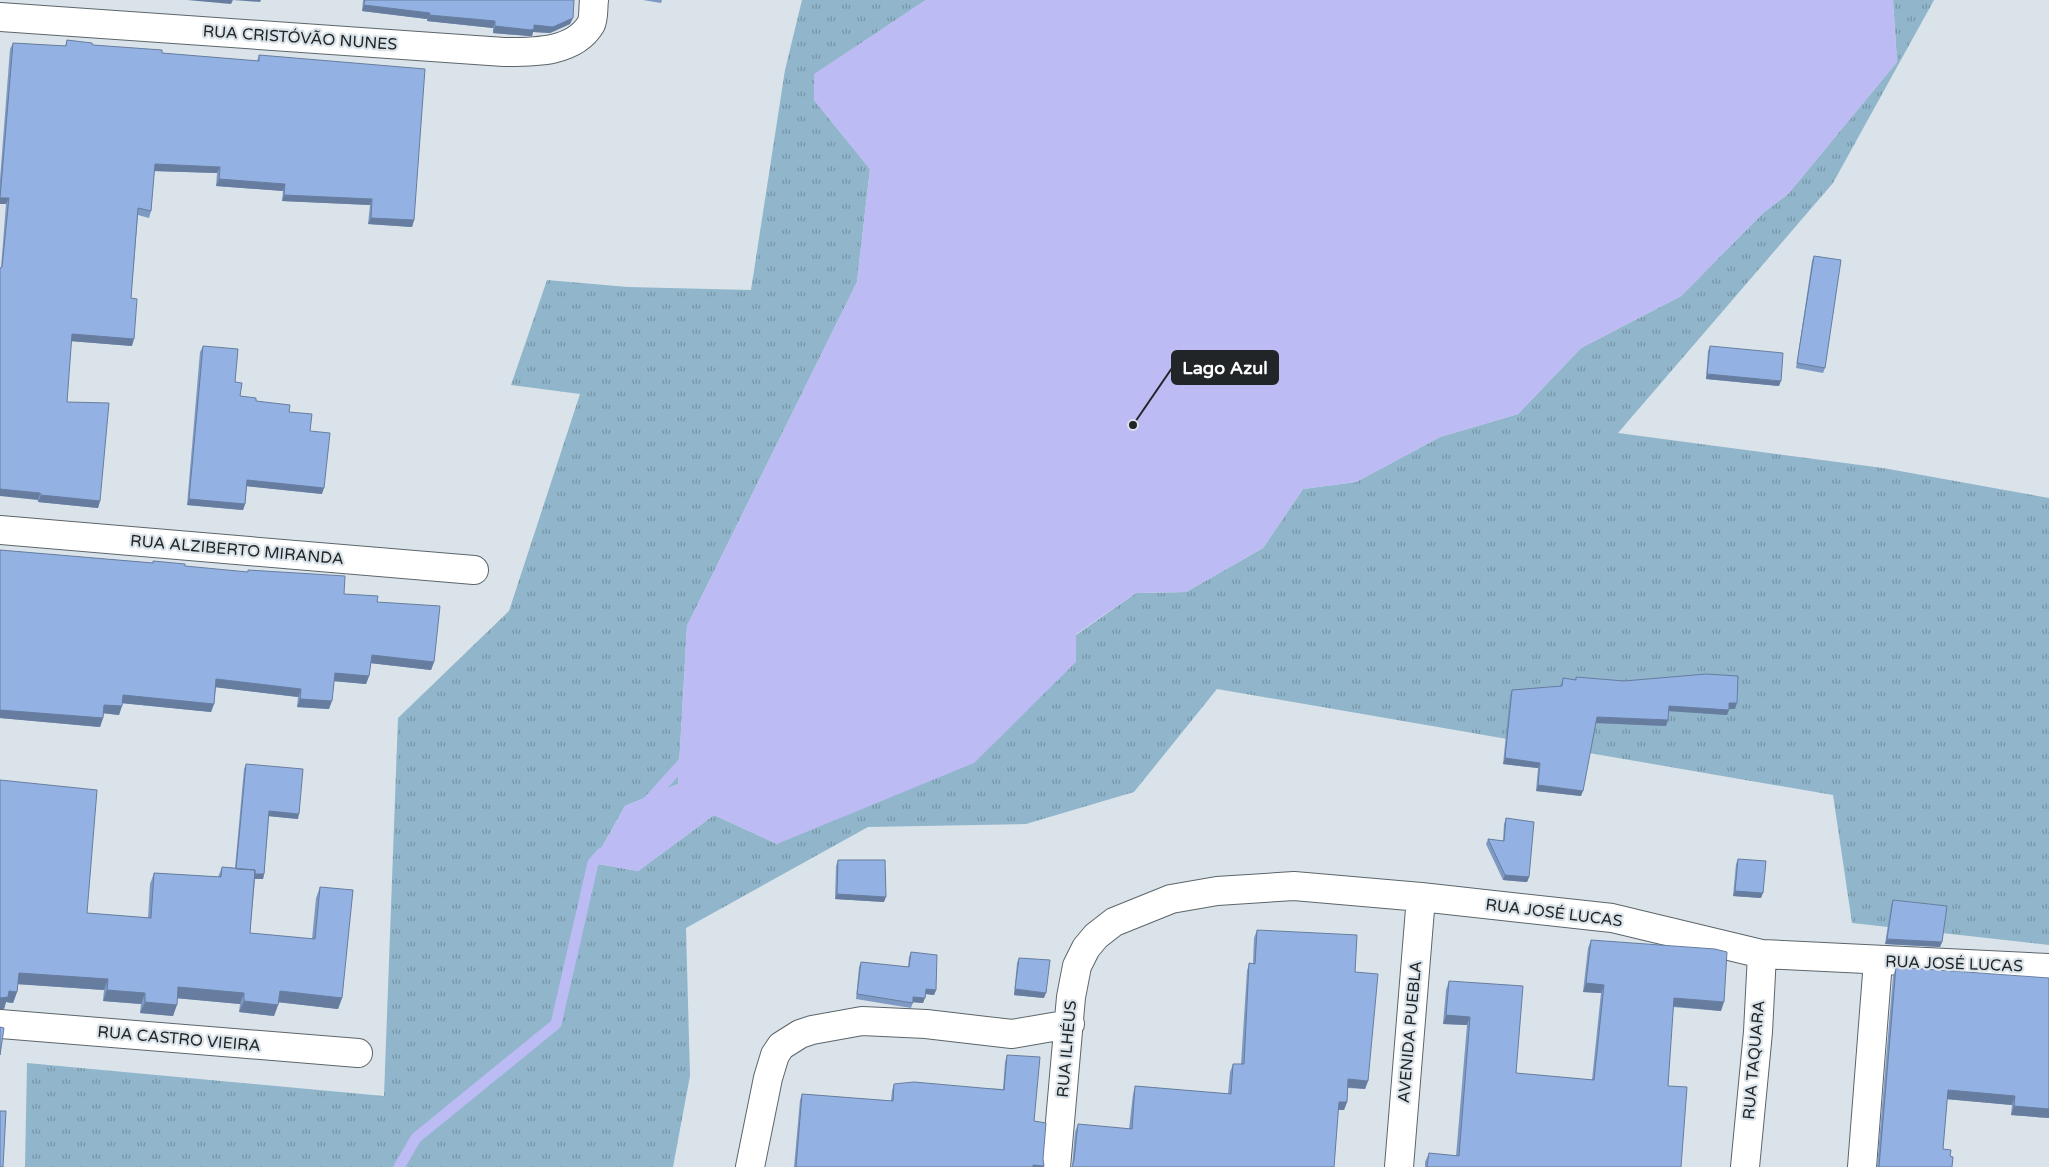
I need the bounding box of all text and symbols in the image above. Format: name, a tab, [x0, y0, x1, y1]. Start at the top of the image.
street label: RUA CRISTÓVÃO NUNES	[202, 21, 398, 55]
callout: Lago Azul	[1172, 351, 1278, 384]
text: Lago Azul	[1182, 357, 1268, 379]
street label: RUA ALZIBERTO MIRANDA	[129, 531, 345, 569]
street label: RUA JOSÉ LUCAS	[1484, 895, 1624, 931]
street label: RUA JOSÉ LUCAS	[1885, 952, 2023, 976]
street label: AVENIDA PUEBLA	[1394, 960, 1426, 1104]
street label: RUA TAQUARA	[1739, 999, 1769, 1121]
street label: RUA ILHÉUS	[1053, 1000, 1081, 1098]
street label: RUA CASTRO VIEIRA	[97, 1022, 261, 1056]

